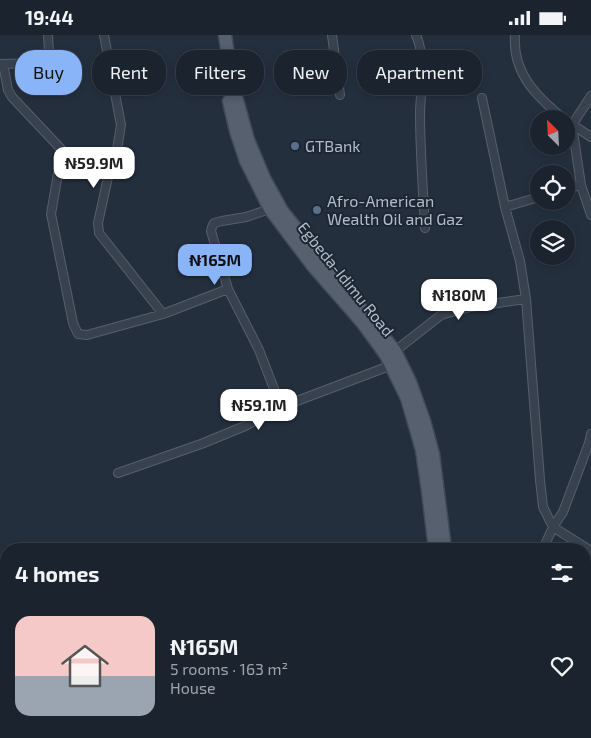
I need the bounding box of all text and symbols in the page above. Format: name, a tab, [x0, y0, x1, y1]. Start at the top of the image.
text: 19:44	[25, 6, 74, 29]
chip: Buy	[15, 50, 82, 95]
chip: Rent	[92, 50, 166, 95]
chip: Filters	[176, 50, 264, 95]
chip: New	[274, 50, 347, 95]
chip: Apartment	[357, 50, 482, 95]
north arrow	[530, 110, 575, 155]
map controls	[530, 110, 575, 265]
place label: GTBank	[305, 136, 360, 155]
marker: GTBank	[289, 140, 301, 152]
pin: ₦59.9M	[53, 147, 135, 189]
text: ₦59.9M	[65, 153, 123, 172]
button: locate	[530, 165, 575, 210]
place label: Afro-American Wealth Oil and Gaz	[327, 191, 463, 228]
marker: Afro-American Wealth Oil and Gaz	[311, 204, 323, 216]
street label: Egbeda-Idimu Road	[294, 218, 398, 340]
button: layers	[530, 220, 575, 265]
pin: ₦165M	[180, 243, 250, 286]
text: ₦165M	[189, 250, 241, 269]
pin: ₦180M	[424, 279, 494, 321]
text: ₦180M	[432, 285, 486, 304]
pin: ₦59.1M	[218, 389, 300, 431]
text: ₦59.1M	[231, 395, 287, 414]
icon: filters	[548, 559, 576, 587]
text: 4 homes	[15, 561, 99, 586]
text: ₦165M	[170, 634, 239, 659]
icon: home	[55, 636, 115, 696]
icon: heart	[548, 652, 576, 680]
text: 5 rooms · 163 m²	[170, 659, 288, 678]
text: House	[170, 678, 216, 697]

